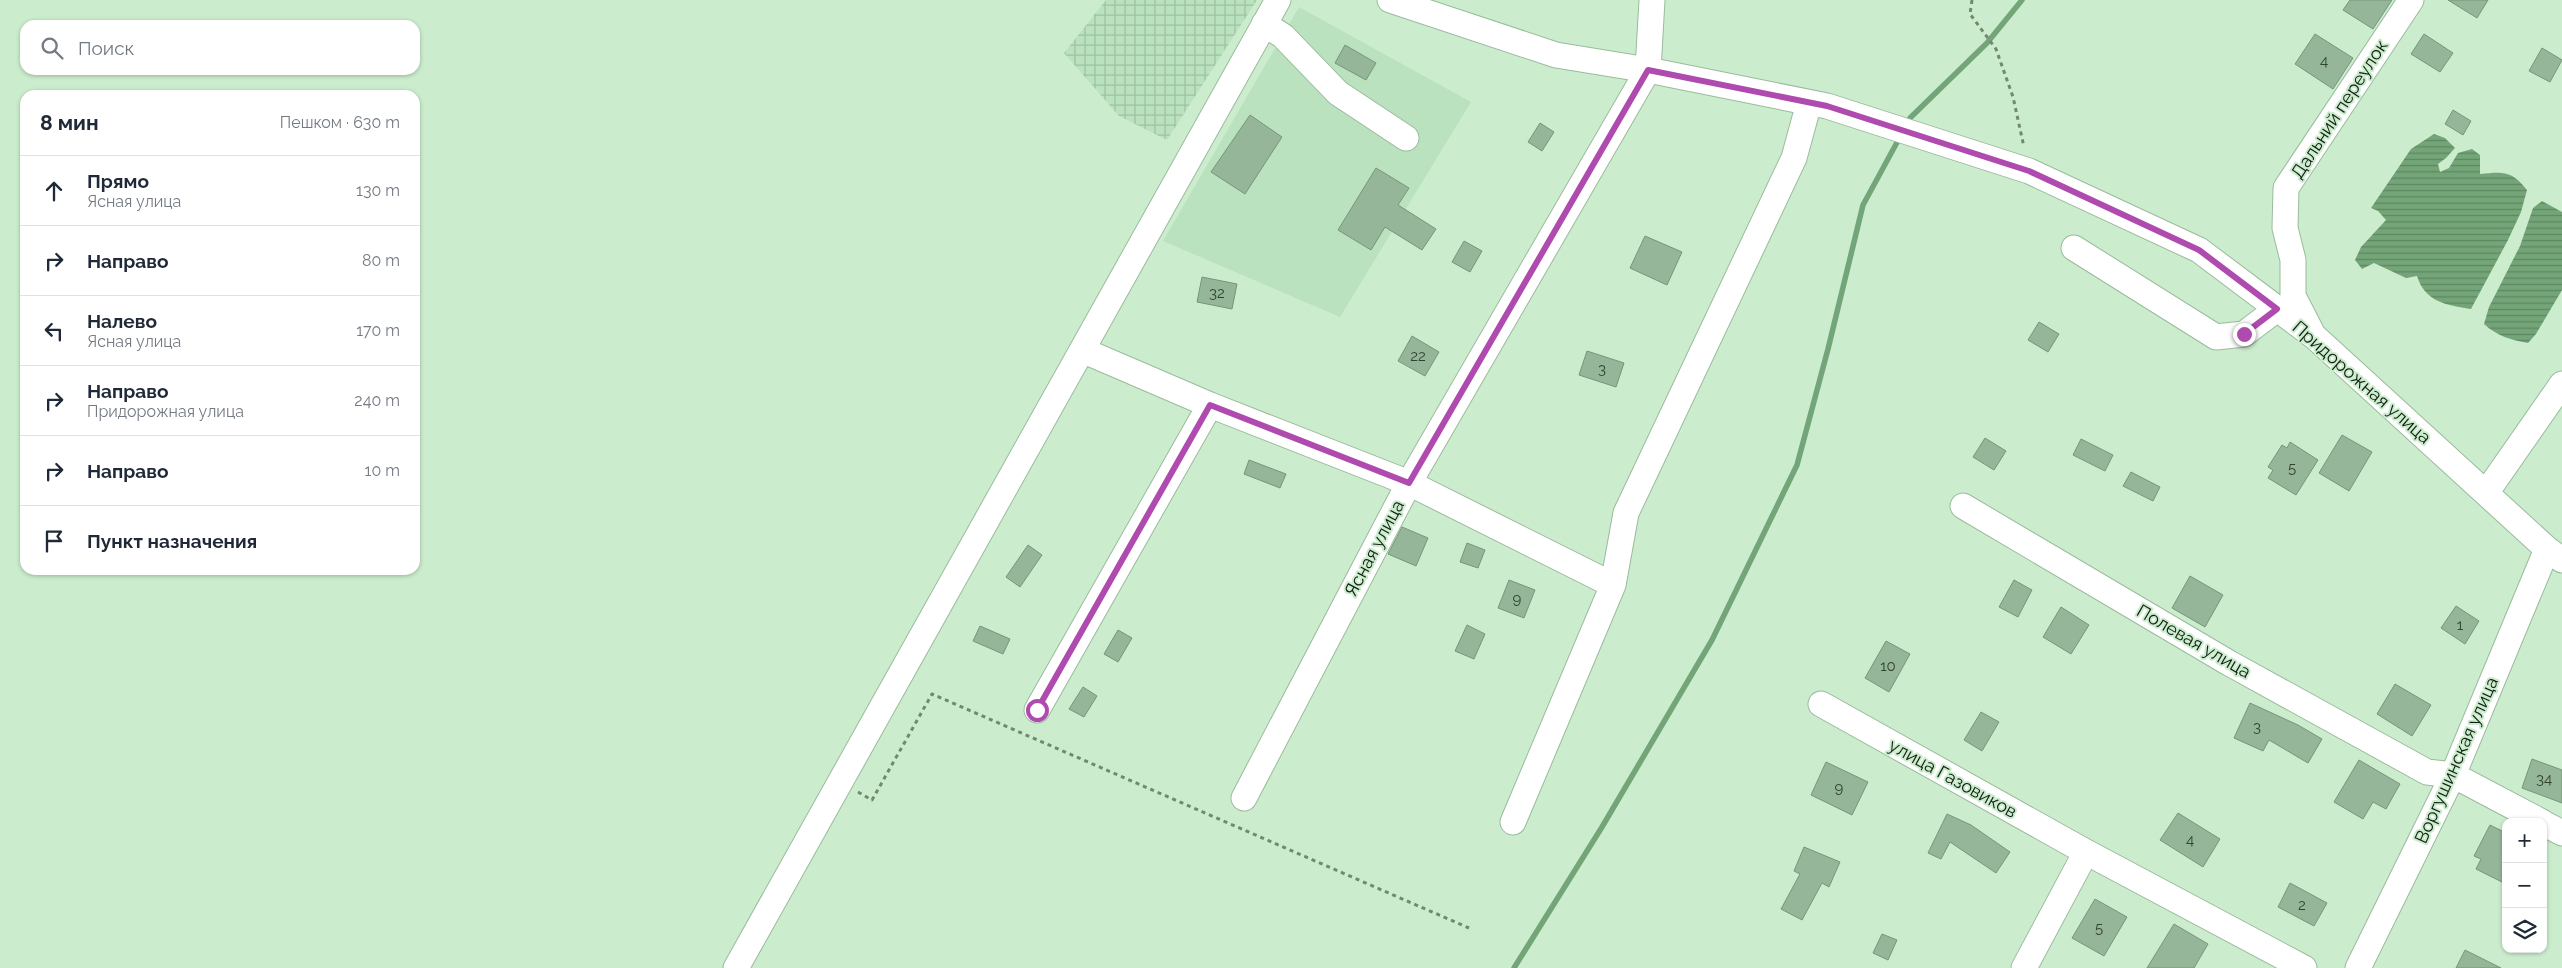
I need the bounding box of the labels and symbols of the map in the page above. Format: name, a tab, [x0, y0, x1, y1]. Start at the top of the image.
street label: Дальний переулок	[2286, 36, 2392, 182]
house number: 4	[2320, 52, 2328, 70]
house number: 32	[1209, 284, 1225, 302]
street label: Придорожная улица	[2289, 316, 2435, 448]
route end	[2233, 323, 2256, 346]
house number: 22	[1410, 347, 1426, 365]
house number: 3	[1598, 360, 1606, 378]
house number: 5	[2288, 459, 2296, 477]
street label: Ясная улица	[1340, 496, 1408, 600]
house number: 9	[1513, 590, 1522, 608]
street label: Полевая улица	[2133, 600, 2255, 682]
house number: 1	[2457, 616, 2464, 634]
house number: 10	[1880, 657, 1896, 675]
street label: Воргушинская улица	[2410, 674, 2502, 846]
route start	[1026, 699, 1049, 722]
house number: 3	[2253, 718, 2261, 736]
street label: улица Газовиков	[1885, 734, 2021, 822]
house number: 34	[2536, 770, 2552, 788]
house number: 9	[1835, 779, 1844, 797]
house number: 4	[2186, 831, 2194, 849]
house number: 2	[2298, 896, 2306, 914]
house number: 5	[2095, 919, 2103, 937]

